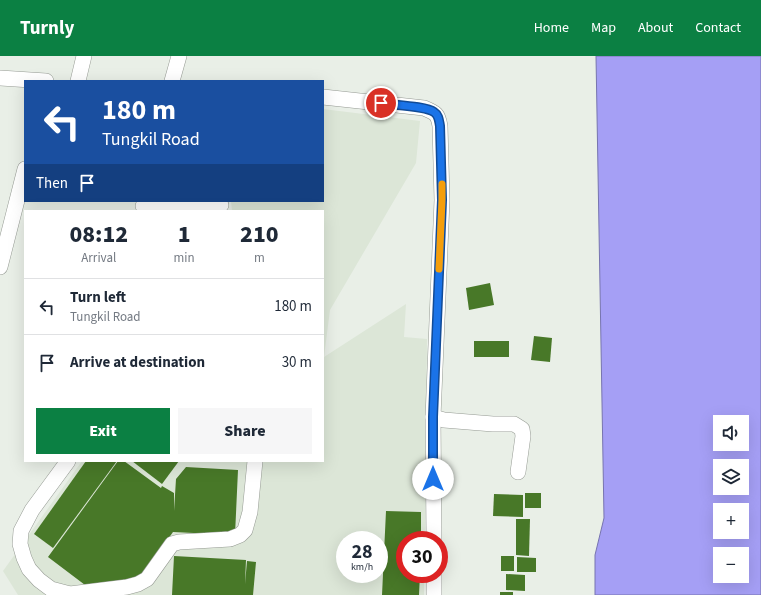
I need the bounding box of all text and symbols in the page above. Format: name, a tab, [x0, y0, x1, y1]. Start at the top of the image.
text: Turnly	[20, 15, 74, 42]
text: Home	[534, 18, 569, 38]
text: Map	[591, 18, 616, 38]
text: About	[638, 18, 673, 38]
text: Contact	[695, 18, 741, 38]
pin	[364, 86, 398, 120]
text: 180 m	[102, 90, 176, 130]
icon: arrive	[370, 92, 392, 114]
icon: left	[36, 96, 88, 148]
text: Tungkil Road	[102, 127, 200, 152]
icon: arrive	[76, 172, 98, 194]
text: Then	[36, 173, 68, 194]
text: 08:12	[69, 217, 128, 252]
text: 1	[178, 217, 191, 252]
text: 210	[240, 217, 279, 252]
text: Arrival	[81, 249, 116, 267]
text: min	[174, 249, 195, 267]
text: m	[254, 249, 265, 267]
text: Turn left	[70, 287, 126, 308]
icon: left	[36, 296, 58, 318]
text: 180 m	[274, 296, 312, 317]
text: Tungkil Road	[70, 308, 141, 326]
icon: arrive	[36, 352, 58, 374]
text: Arrive at destination	[70, 352, 205, 373]
text: 30 m	[282, 352, 312, 373]
button: Exit	[36, 408, 170, 454]
button: Share	[178, 408, 312, 454]
map controls	[713, 415, 749, 583]
button: sound	[713, 415, 749, 451]
position arrow	[412, 458, 454, 500]
button: layers	[713, 459, 749, 495]
button: +	[713, 503, 749, 539]
speed limit sign: 30	[396, 531, 448, 583]
text: 28	[351, 538, 373, 566]
button: −	[713, 547, 749, 583]
text: km/h	[351, 560, 373, 574]

